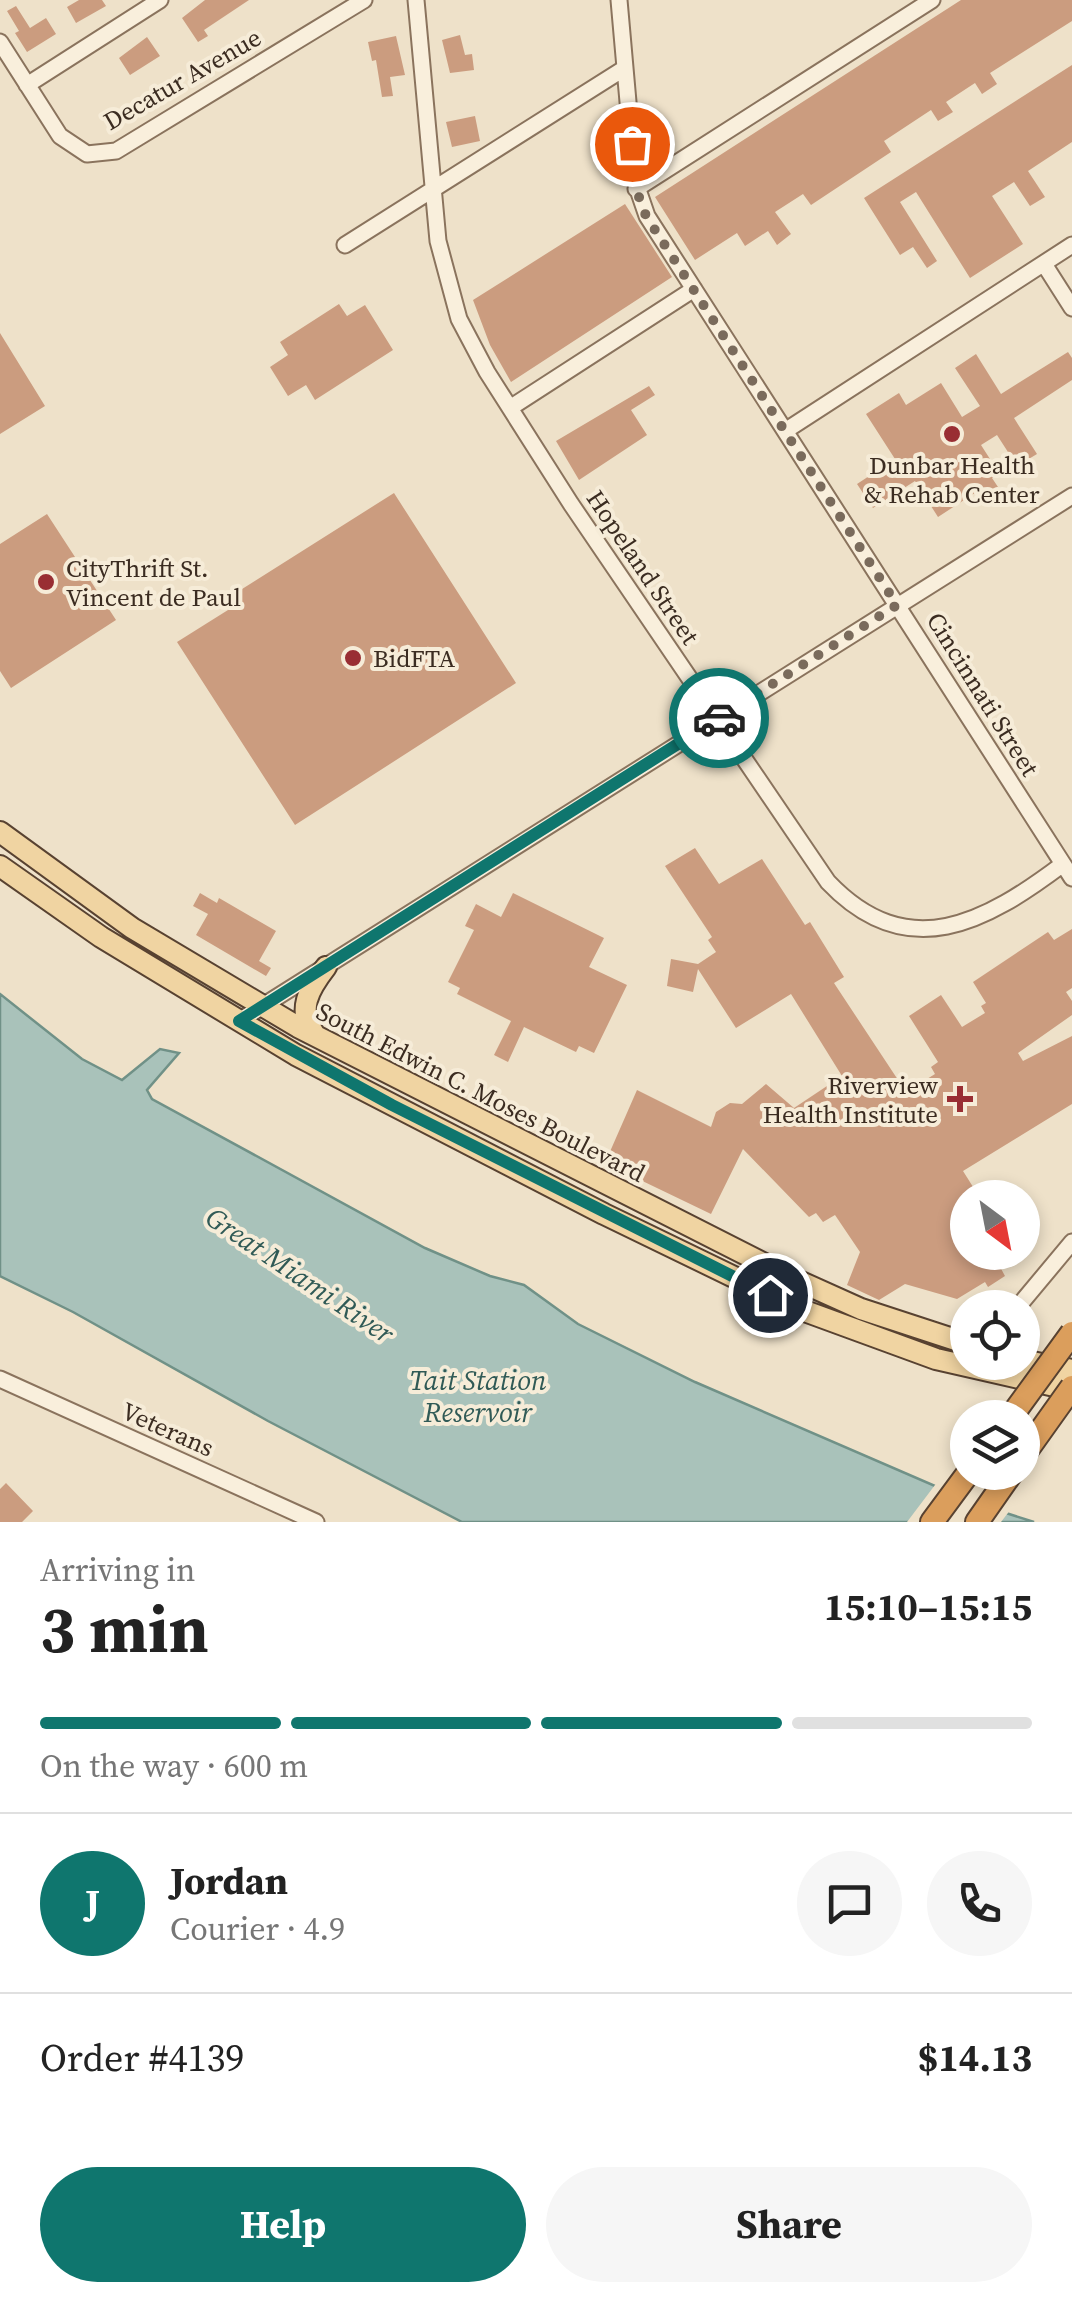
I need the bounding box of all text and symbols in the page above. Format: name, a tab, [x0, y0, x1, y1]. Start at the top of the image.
street label: Decatur Avenue	[97, 20, 267, 138]
pin	[590, 102, 675, 187]
icon: bag	[605, 117, 660, 172]
marker: Dunbar Health & Rehab Center	[941, 423, 963, 445]
place label: Dunbar Health & Rehab Center	[864, 448, 1040, 511]
street label: Hopeland Street	[579, 483, 708, 652]
place label: CityThrift St. Vincent de Paul	[66, 551, 241, 614]
marker: CityThrift St. Vincent de Paul	[35, 571, 57, 593]
street label: Cincinnati Street	[919, 606, 1047, 783]
place label: BidFTA	[373, 641, 455, 675]
marker: BidFTA	[342, 647, 364, 669]
courier	[669, 668, 769, 768]
icon: car	[692, 691, 747, 746]
street label: South Edwin C. Moses Boulevard	[311, 994, 651, 1190]
place label: Riverview Health Institute	[763, 1068, 938, 1131]
marker: Riverview Health Institute	[947, 1086, 973, 1112]
north arrow	[950, 1180, 1040, 1270]
map controls	[950, 1180, 1040, 1490]
water label: Great Miami River	[199, 1198, 402, 1352]
pin	[728, 1253, 813, 1338]
icon: home	[743, 1268, 798, 1323]
button: locate	[950, 1290, 1040, 1380]
water label: Tait Station Reservoir	[409, 1361, 547, 1431]
street label: Veterans	[117, 1394, 219, 1464]
button: layers	[950, 1400, 1040, 1490]
text: Arriving in	[40, 1548, 195, 1592]
text: 15:10–15:15	[824, 1581, 1032, 1633]
text: 3 min	[40, 1585, 209, 1674]
text: On the way · 600 m	[40, 1744, 308, 1788]
button: chat	[797, 1851, 902, 1956]
button: phone	[927, 1851, 1032, 1956]
text: Jordan	[170, 1855, 288, 1907]
text: J	[85, 1877, 100, 1929]
text: Courier · 4.9	[170, 1907, 345, 1951]
text: Order #4139	[40, 2032, 244, 2084]
text: $14.13	[918, 2032, 1032, 2084]
button: Help	[40, 2167, 526, 2282]
button: Share	[546, 2167, 1032, 2282]

